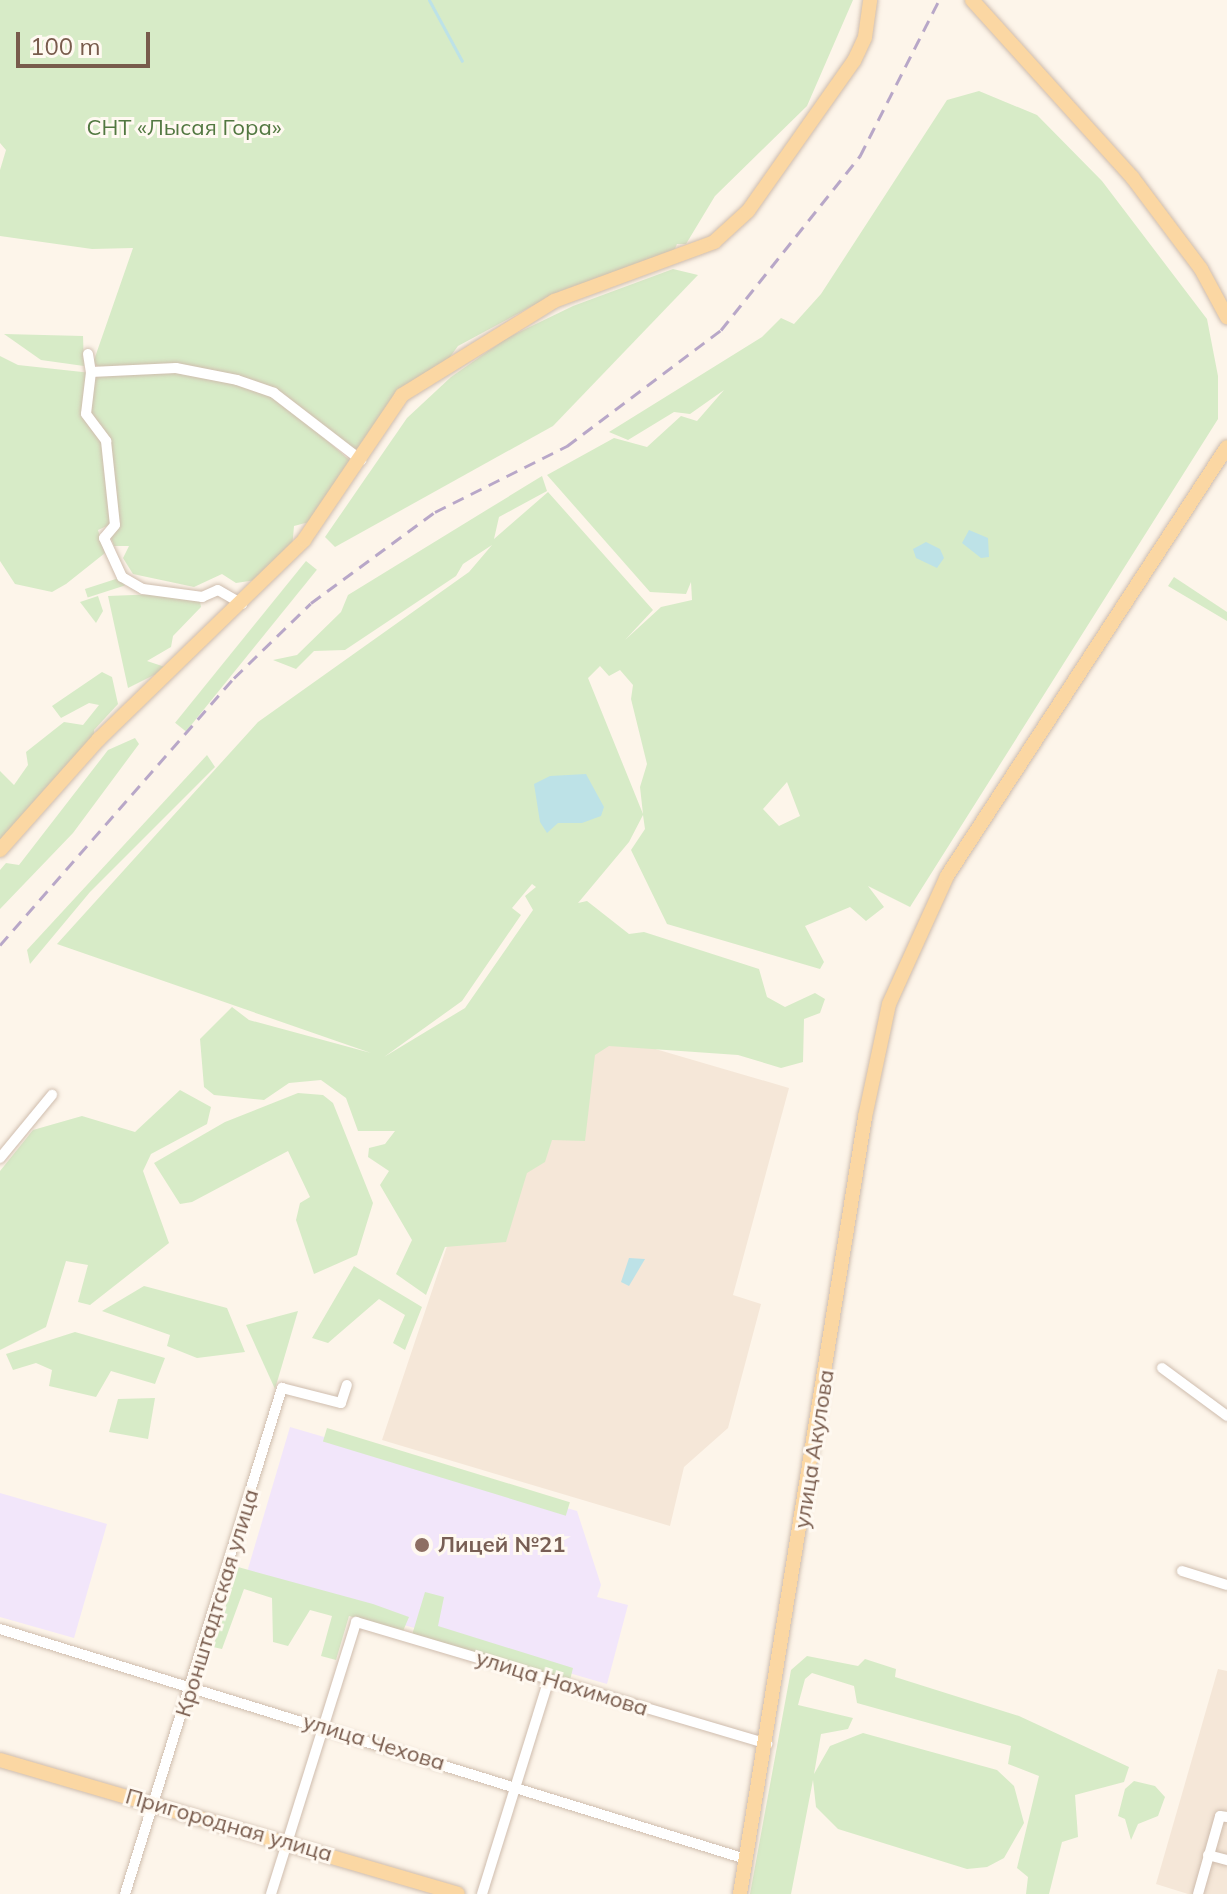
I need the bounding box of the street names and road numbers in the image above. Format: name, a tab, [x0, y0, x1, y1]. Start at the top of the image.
street label: улица Акулова	[788, 1368, 840, 1530]
street label: Кронштадтская улица	[170, 1486, 264, 1720]
street label: улица Нахимова	[473, 1644, 651, 1722]
street label: улица Чехова	[300, 1708, 448, 1776]
street label: Пригородная улица	[123, 1783, 335, 1867]

